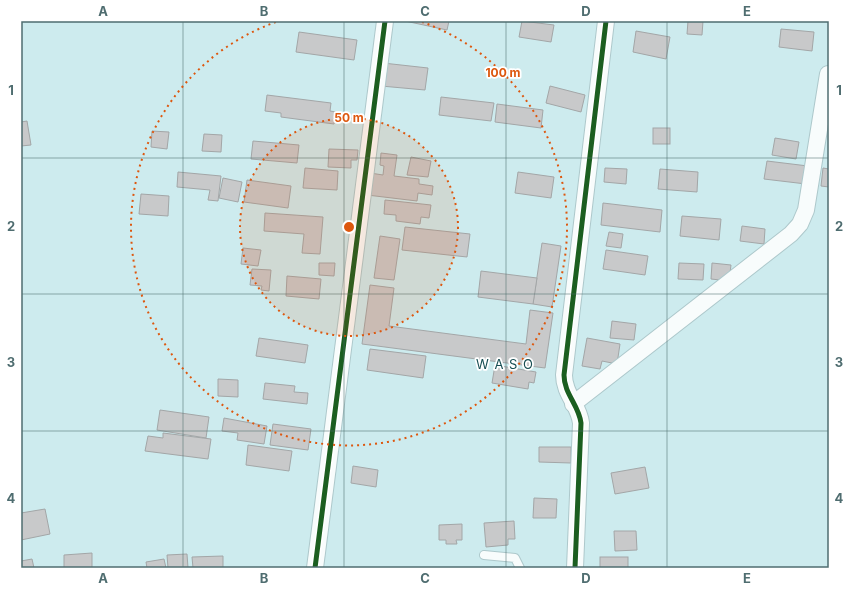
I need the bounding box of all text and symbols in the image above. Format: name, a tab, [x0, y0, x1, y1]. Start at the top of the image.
text: A	[98, 3, 108, 19]
text: B	[260, 3, 269, 19]
text: C	[420, 3, 430, 19]
text: D	[581, 3, 591, 19]
text: E	[743, 3, 751, 19]
text: 100 m	[485, 65, 521, 80]
text: 1	[8, 82, 14, 98]
text: 1	[836, 82, 842, 98]
text: 50 m	[334, 110, 364, 125]
text: 2	[7, 218, 15, 234]
text: 2	[835, 218, 843, 234]
centre of rings	[342, 220, 356, 234]
text: 3	[7, 354, 15, 370]
text: 3	[835, 354, 843, 370]
district label: W A S O	[476, 356, 534, 372]
text: 4	[7, 490, 16, 506]
text: 4	[835, 490, 844, 506]
text: A	[98, 570, 108, 586]
text: B	[260, 570, 269, 586]
text: C	[420, 570, 430, 586]
text: D	[581, 570, 591, 586]
text: E	[743, 570, 751, 586]

